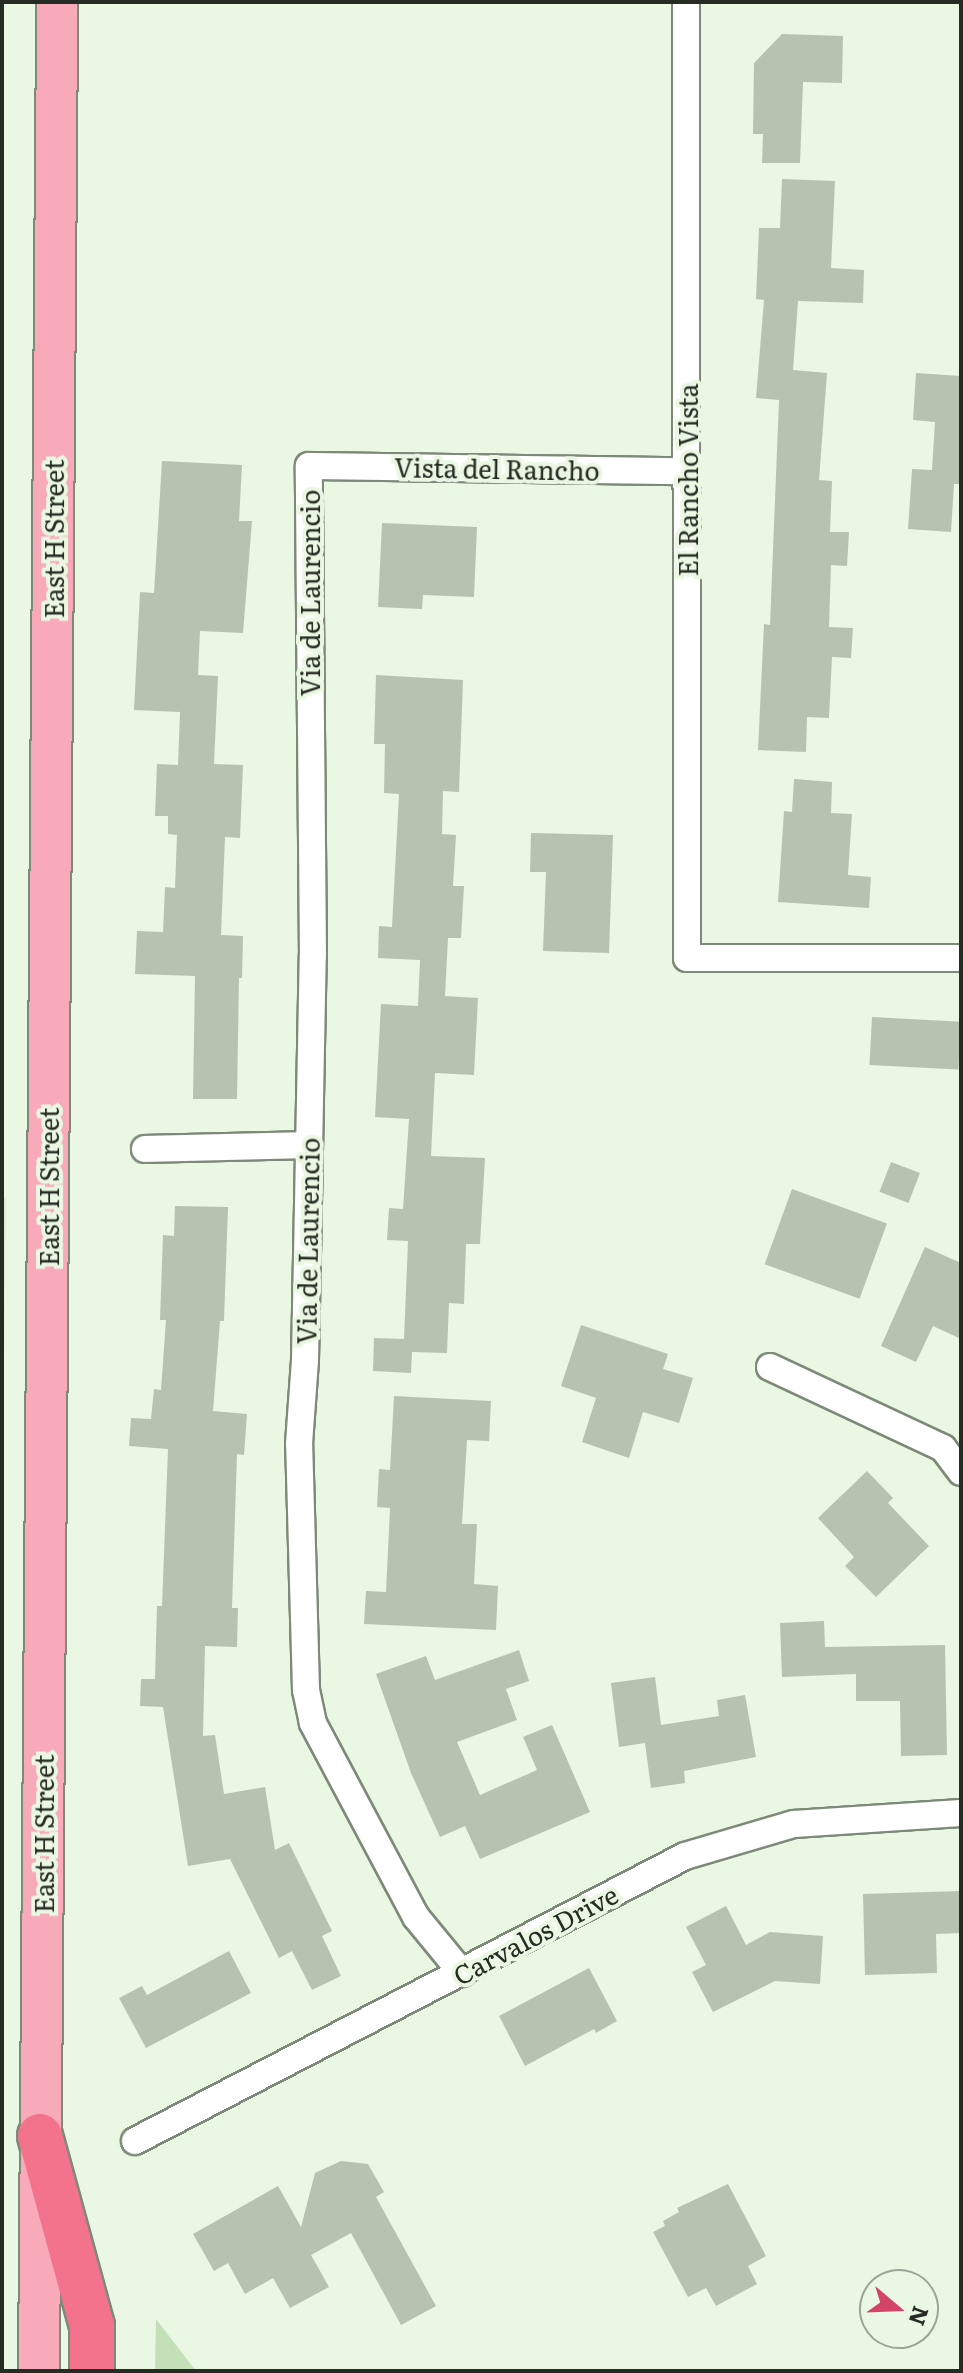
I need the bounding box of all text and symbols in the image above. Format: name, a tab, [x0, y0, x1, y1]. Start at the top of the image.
street label: El Rancho Vista	[671, 383, 703, 577]
street label: Vista del Rancho	[394, 451, 600, 485]
street label: East H Street	[37, 460, 69, 618]
street label: Via de Laurencio	[293, 490, 325, 696]
street label: East H Street	[32, 1108, 64, 1266]
street label: Via de Laurencio	[290, 1137, 324, 1345]
street label: East H Street	[27, 1755, 59, 1913]
street label: Carvalos Drive	[448, 1878, 622, 1990]
north arrow	[859, 2269, 939, 2349]
text: N	[902, 2302, 939, 2330]

